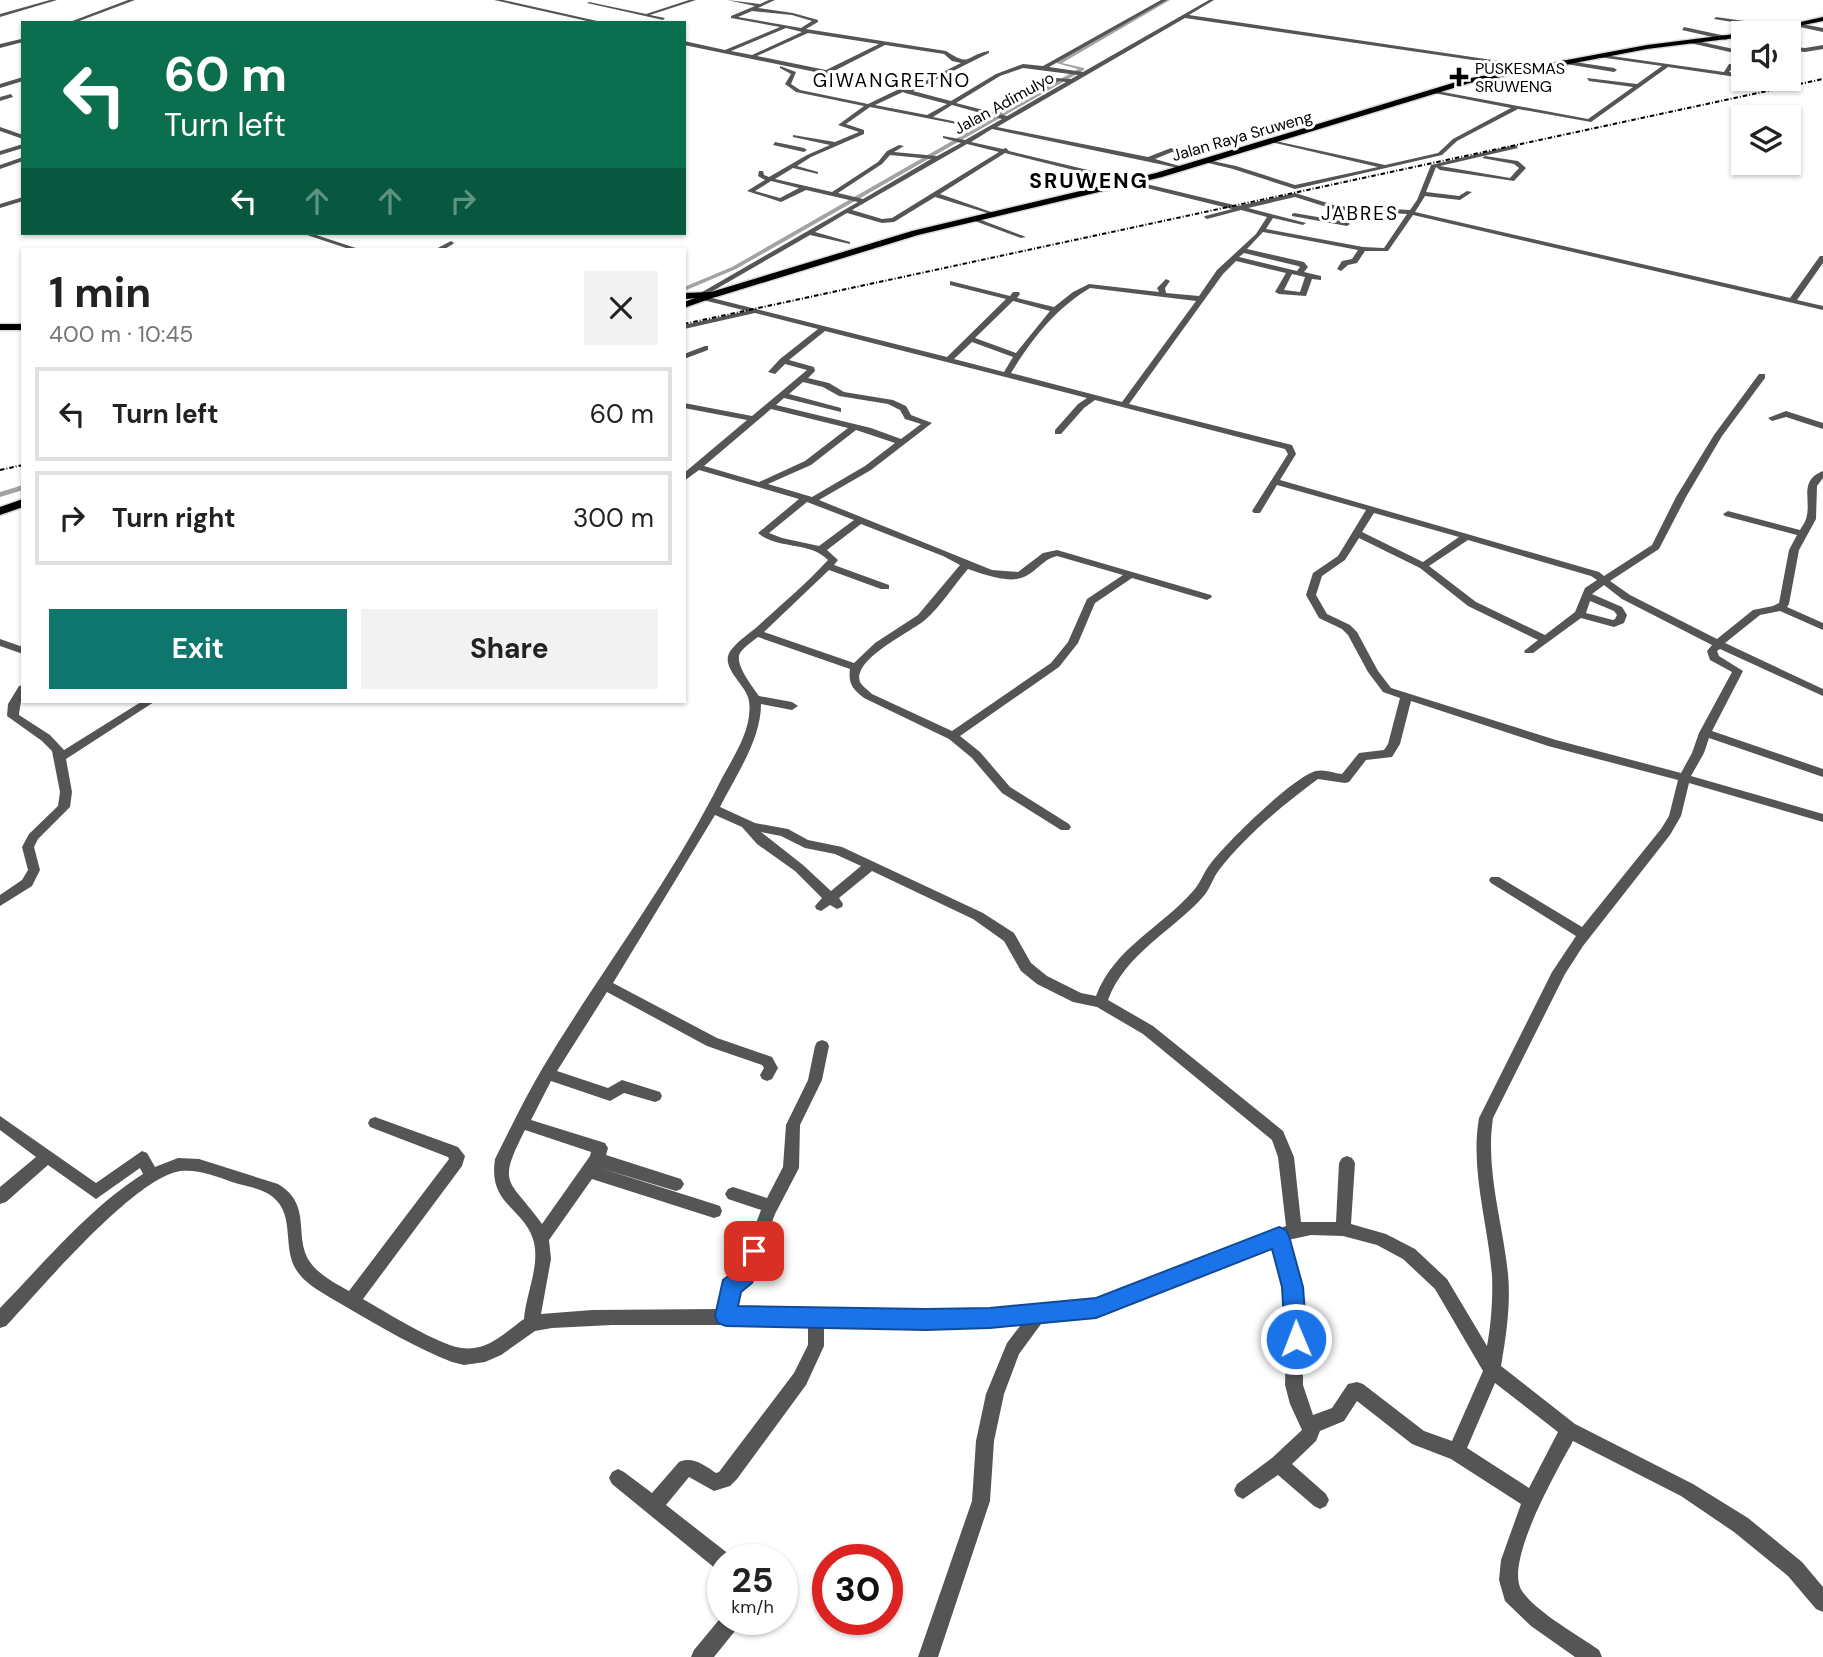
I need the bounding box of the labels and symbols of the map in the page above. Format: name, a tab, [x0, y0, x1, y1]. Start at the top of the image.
place label: PUSKESMAS SRUWENG	[1475, 58, 1565, 97]
street label: Jalan Adimulyo	[950, 67, 1058, 139]
marker: PUSKESMAS SRUWENG	[1449, 67, 1469, 87]
district label: GIWANGRETNO	[813, 68, 971, 93]
street label: Jalan Raya Sruweng	[1169, 106, 1315, 166]
district label: SRUWENG	[1029, 167, 1149, 195]
district label: JABRES	[1321, 201, 1399, 226]
pin	[724, 1221, 784, 1281]
position arrow	[1259, 1302, 1333, 1376]
speed limit sign: 30	[812, 1544, 903, 1635]

